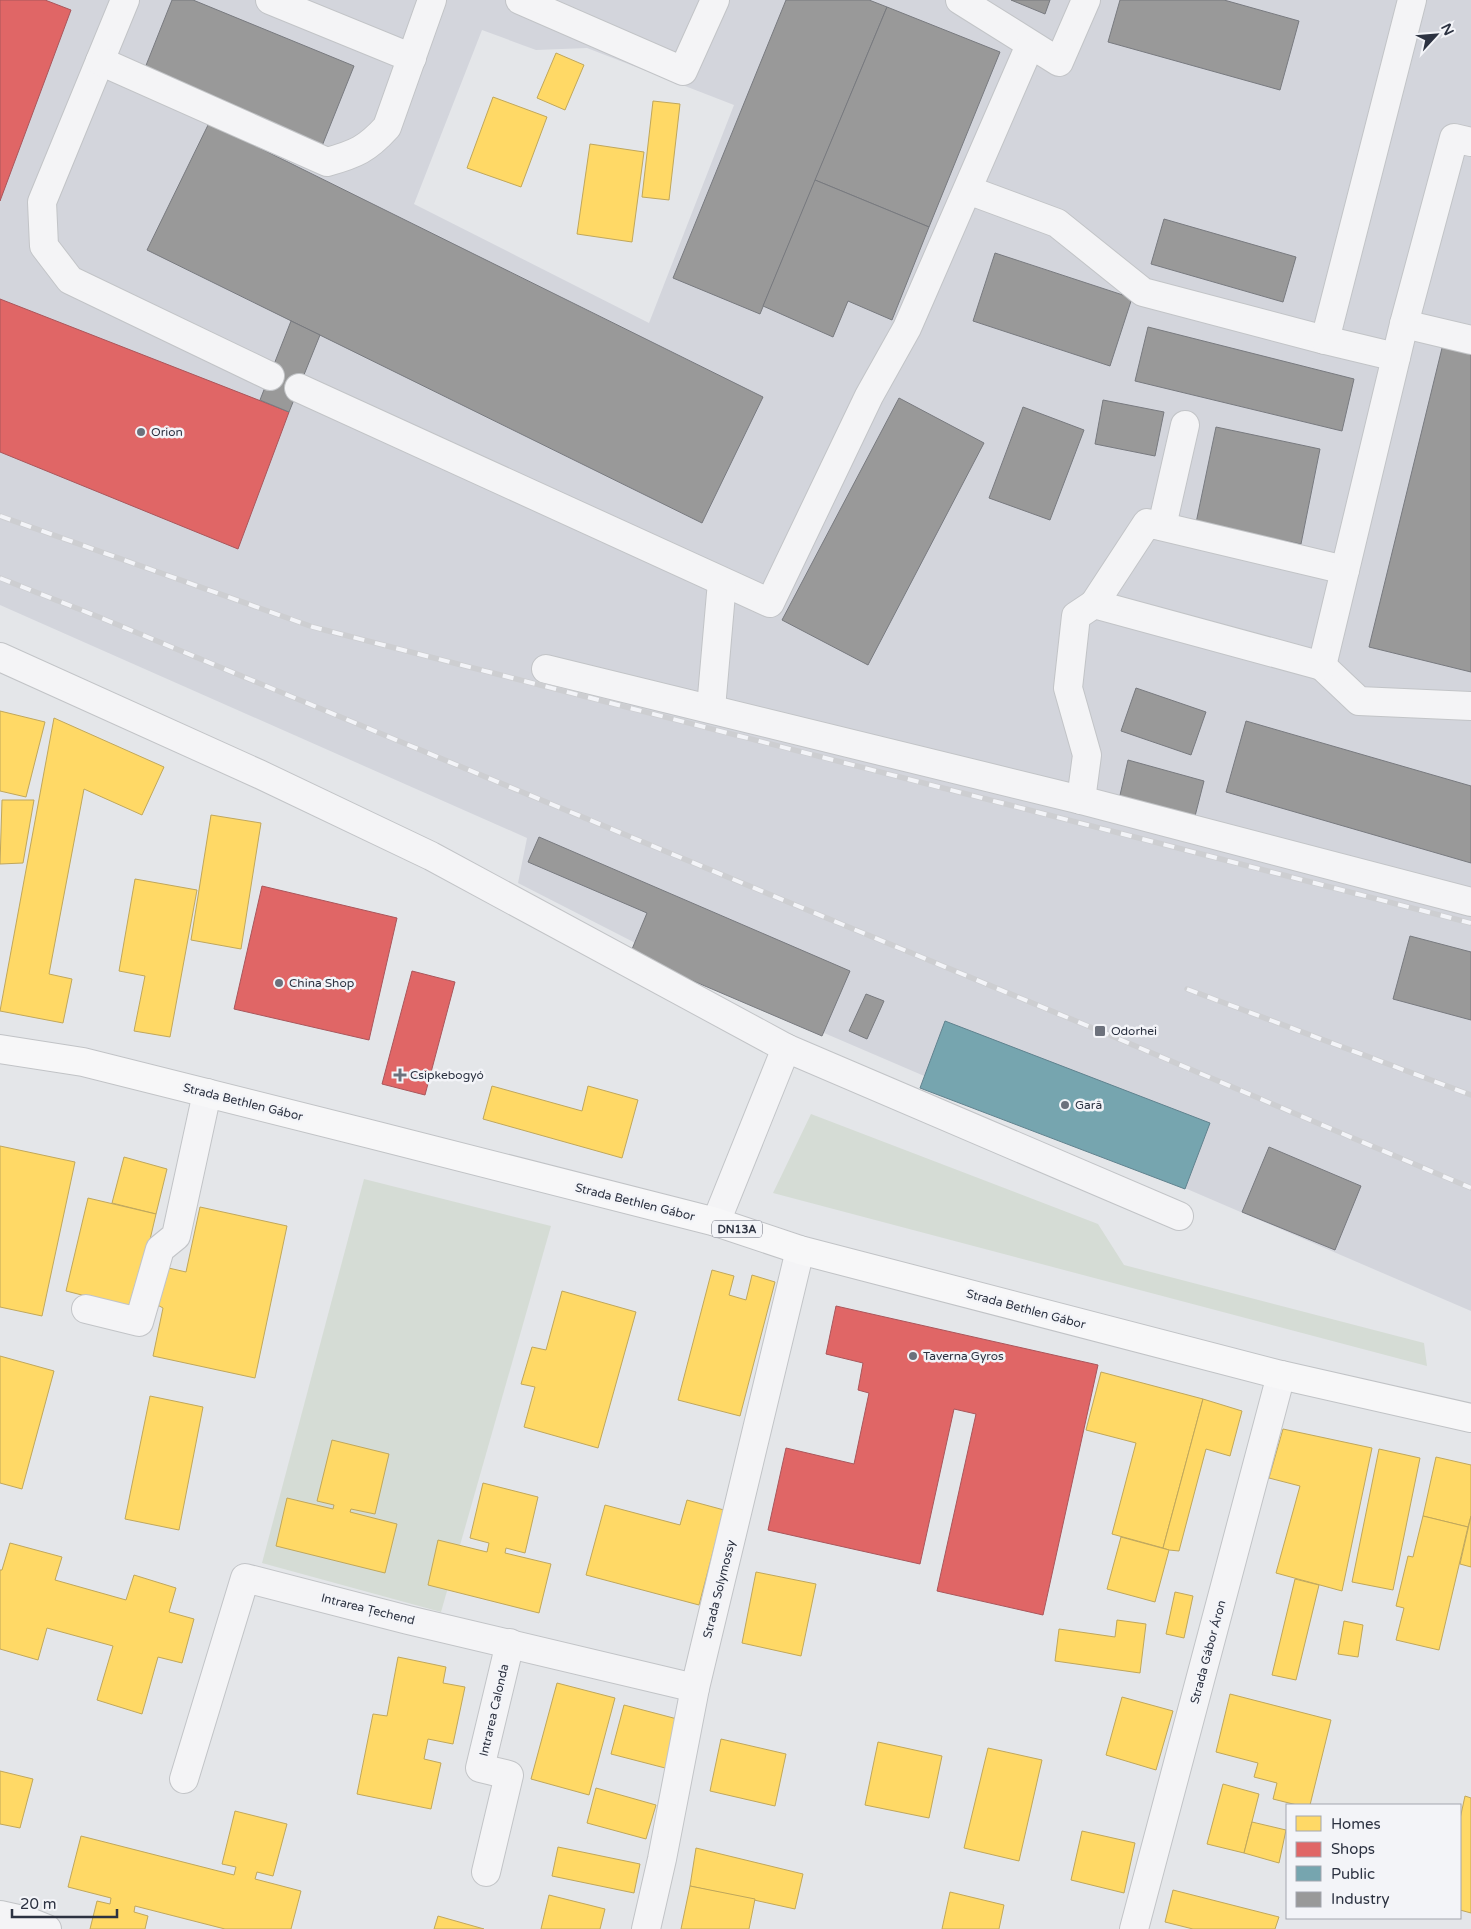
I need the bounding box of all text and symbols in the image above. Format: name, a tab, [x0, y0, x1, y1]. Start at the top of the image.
north arrow	[1411, 10, 1461, 60]
text: N	[1437, 21, 1457, 38]
place label: Orion	[151, 425, 183, 439]
marker: Orion	[135, 426, 147, 438]
place label: China Shop	[289, 976, 354, 990]
marker: China Shop	[273, 977, 285, 989]
marker: Odorhei	[1093, 1024, 1107, 1038]
place label: Odorhei	[1111, 1024, 1157, 1038]
place label: Csipkebogyó	[410, 1068, 484, 1082]
marker: Csipkebogyó	[394, 1069, 406, 1081]
street label: Strada Bethlen Gábor	[182, 1080, 305, 1124]
place label: Gară	[1075, 1098, 1102, 1112]
marker: Gară	[1059, 1099, 1071, 1111]
street label: Strada Bethlen Gábor	[574, 1180, 697, 1224]
road number: DN13A	[712, 1220, 762, 1238]
street label: Strada Bethlen Gábor	[965, 1286, 1088, 1332]
place label: Taverna Gyros	[923, 1349, 1004, 1363]
marker: Taverna Gyros	[907, 1350, 919, 1362]
street label: Strada Solymossy	[700, 1538, 738, 1640]
street label: Intrarea Țechend	[320, 1591, 416, 1627]
street label: Strada Gábor Áron	[1187, 1599, 1229, 1705]
street label: Intrarea Calonda	[477, 1662, 511, 1758]
legend	[1286, 1804, 1461, 1919]
text: Homes	[1331, 1815, 1381, 1833]
text: Shops	[1331, 1840, 1375, 1858]
text: Public	[1331, 1865, 1375, 1883]
scale bar	[12, 1886, 118, 1918]
text: Industry	[1331, 1890, 1390, 1908]
text: 20 m	[20, 1895, 57, 1913]

